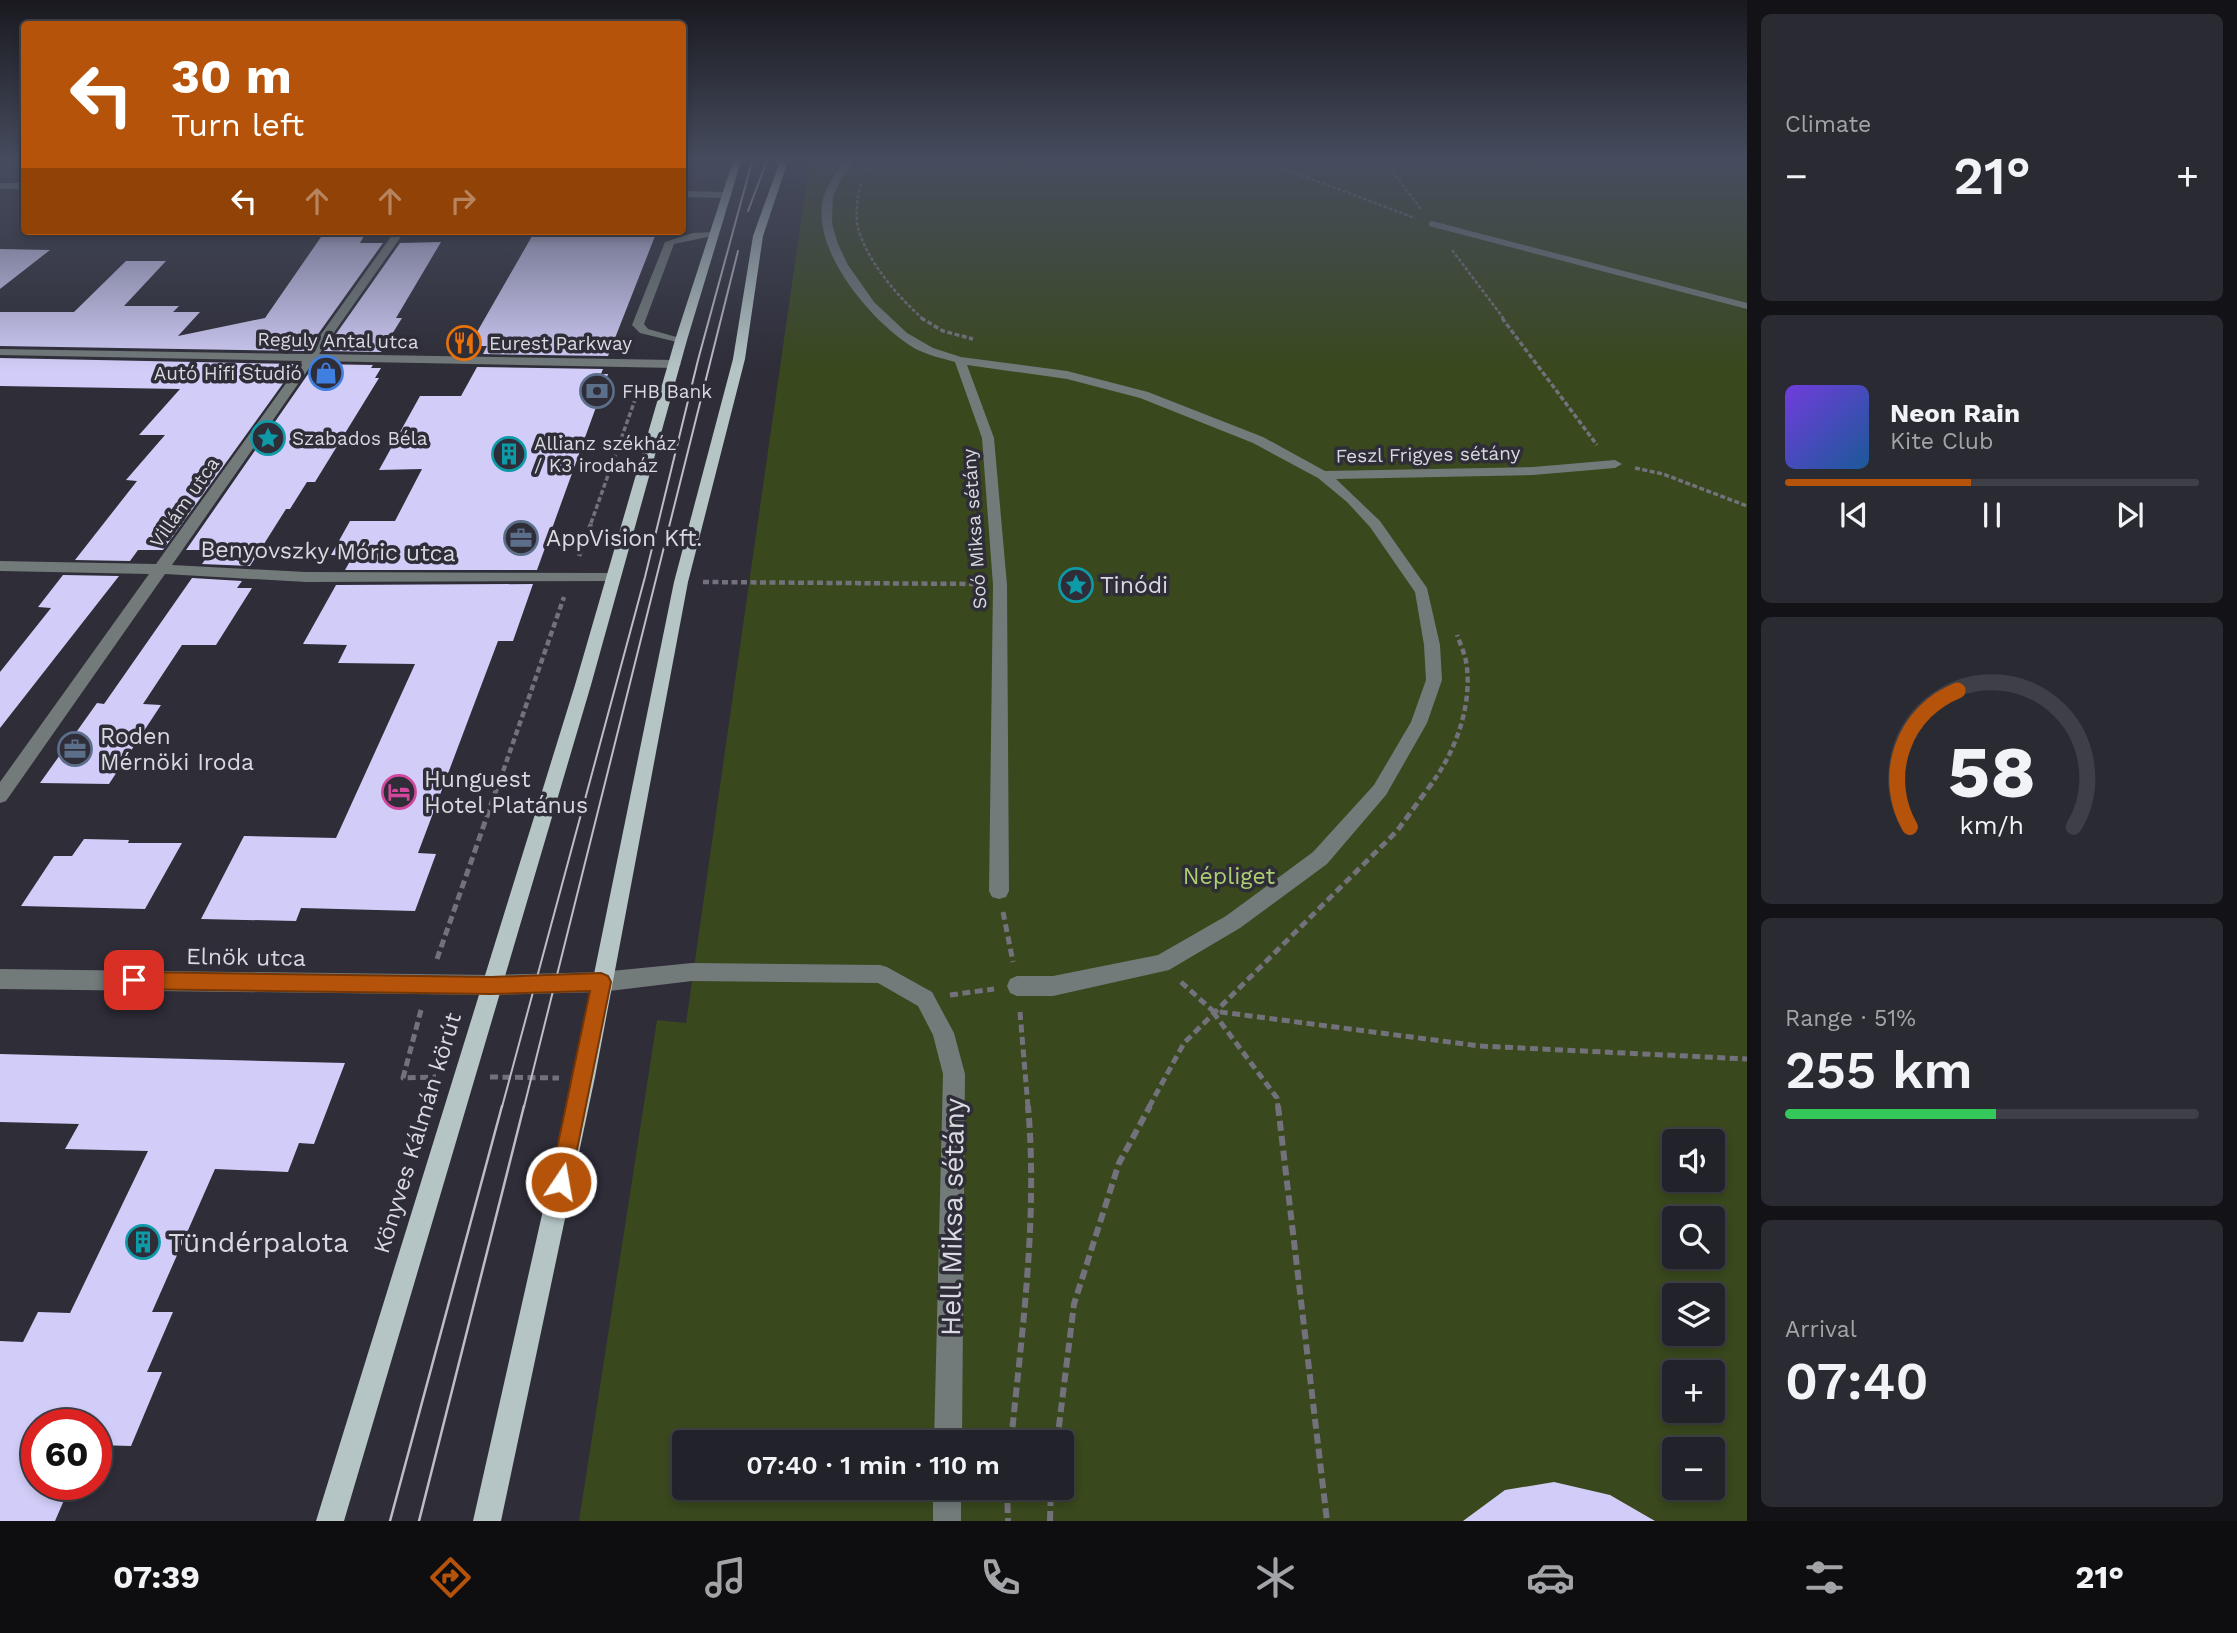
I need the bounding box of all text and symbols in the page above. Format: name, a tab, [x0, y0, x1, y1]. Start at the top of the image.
text: 30 m	[171, 47, 292, 105]
icon: left	[56, 49, 147, 140]
text: Turn left	[171, 106, 304, 144]
text: Climate	[1785, 111, 1871, 138]
text: 21°	[1953, 146, 2031, 207]
text: −	[1785, 154, 1808, 198]
text: +	[2176, 154, 2199, 198]
icon: left	[225, 182, 263, 220]
icon: ahead	[298, 182, 336, 220]
icon: ahead	[371, 182, 409, 220]
icon: right	[444, 182, 482, 220]
restaurant icon: Eurest Parkway	[445, 324, 483, 362]
street label: Reguly Antal utca	[257, 328, 419, 353]
place label: Eurest Parkway	[489, 332, 632, 355]
shop icon: Autó Hifi Studió	[307, 354, 345, 392]
place label: Autó Hifi Studió	[154, 362, 302, 385]
bank icon: FHB Bank	[578, 372, 616, 410]
place label: FHB Bank	[622, 380, 712, 403]
text: Neon Rain	[1890, 398, 2020, 428]
place icon: Szabados Béla	[249, 419, 287, 457]
place label: Szabados Béla	[292, 427, 428, 450]
text: Kite Club	[1890, 428, 1993, 455]
place label: Allianz székház / K3 irodaház	[534, 432, 677, 477]
building icon: Allianz székház / K3 irodaház	[490, 435, 528, 473]
street label: Feszl Frigyes sétány	[1335, 441, 1521, 468]
street label: Soó Miksa sétány	[957, 448, 992, 610]
street label: Villám utca	[145, 452, 224, 552]
icon: previous	[1835, 496, 1873, 534]
icon: pause	[1973, 496, 2011, 534]
icon: next	[2111, 496, 2149, 534]
office icon: AppVision Kft.	[502, 519, 540, 557]
place label: AppVision Kft.	[546, 525, 702, 552]
street label: Benyovszky Móric utca	[200, 536, 456, 567]
place icon: Tinódi	[1057, 566, 1095, 604]
place label: Tinódi	[1100, 572, 1168, 599]
place label: Roden Mérnöki Iroda	[100, 723, 254, 776]
text: 58	[1948, 729, 2036, 815]
office icon: Roden Mérnöki Iroda	[56, 730, 94, 768]
place label: Hunguest Hotel Platánus	[424, 766, 588, 819]
hotel icon: Hunguest Hotel Platánus	[380, 773, 418, 811]
text: km/h	[1960, 810, 2024, 839]
park label: Népliget	[1183, 863, 1276, 890]
street label: Elnök utca	[186, 943, 306, 972]
pin	[104, 950, 164, 1010]
icon: arrive	[115, 961, 153, 999]
text: Range · 51%	[1785, 1005, 1916, 1032]
street label: Könyves Kálmán körút	[368, 1009, 467, 1257]
text: 255 km	[1785, 1040, 1973, 1101]
street label: Hell Miksa sétány	[934, 1097, 971, 1336]
map controls	[1662, 1129, 1725, 1500]
button: sound	[1662, 1129, 1725, 1192]
position arrow	[524, 1145, 598, 1219]
button: search	[1662, 1206, 1725, 1269]
building icon: Tündérpalota	[124, 1223, 162, 1261]
place label: Tündérpalota	[168, 1226, 349, 1259]
button: layers	[1662, 1283, 1725, 1346]
text: Arrival	[1785, 1316, 1857, 1343]
text: 07:40	[1785, 1351, 1929, 1412]
button: +	[1662, 1360, 1725, 1423]
speed limit sign: 60	[21, 1409, 112, 1500]
button: −	[1662, 1437, 1725, 1500]
text: 07:40 · 1 min · 110 m	[746, 1450, 1000, 1480]
icon: directions	[426, 1553, 475, 1602]
icon: music	[701, 1553, 750, 1602]
icon: phone	[976, 1553, 1025, 1602]
icon: climate	[1251, 1553, 1300, 1602]
icon: car	[1526, 1553, 1575, 1602]
icon: filters	[1800, 1553, 1849, 1602]
text: 07:39	[113, 1558, 200, 1596]
text: 21°	[2075, 1558, 2124, 1596]

